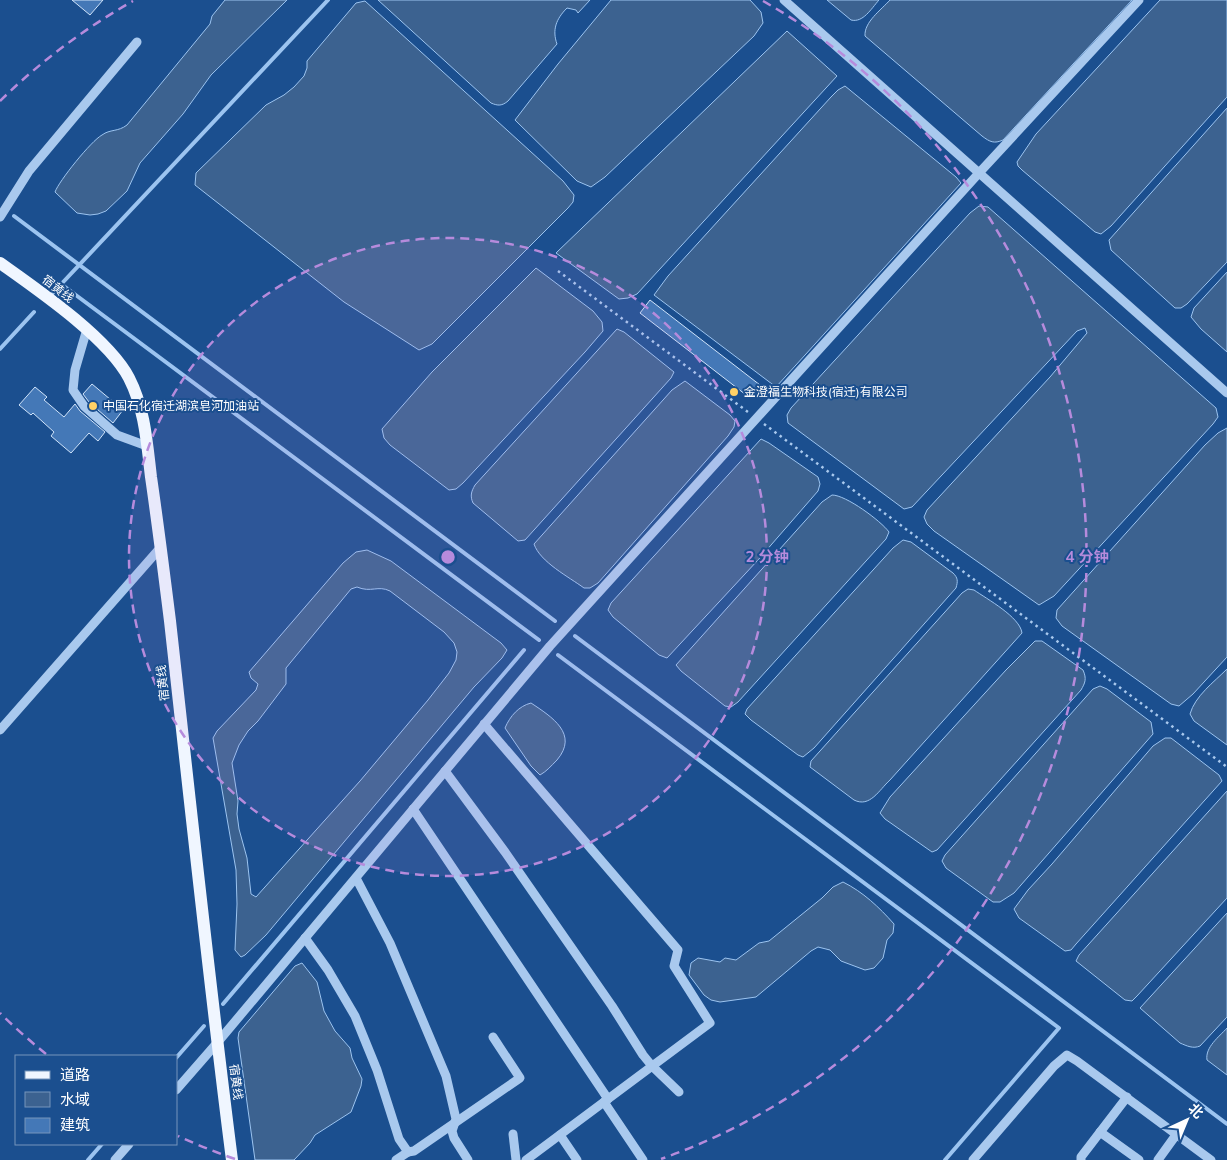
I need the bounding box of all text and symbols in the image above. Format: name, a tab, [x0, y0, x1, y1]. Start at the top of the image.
street label: 宿黄线	[40, 272, 77, 306]
place label: 金澄福生物科技(宿迁)有限公司	[744, 384, 908, 399]
marker: 金澄福生物科技(宿迁)有限公司	[728, 386, 740, 398]
place label: 中国石化宿迁湖滨皂河加油站	[103, 398, 259, 413]
marker: 中国石化宿迁湖滨皂河加油站	[87, 400, 99, 412]
text: 2 分钟	[745, 547, 789, 566]
text: 4 分钟	[1065, 547, 1109, 566]
centre of rings	[439, 548, 457, 566]
street label: 宿黄线	[153, 664, 172, 702]
legend	[15, 1055, 178, 1145]
street label: 宿黄线	[227, 1063, 246, 1101]
text: 道路	[60, 1065, 90, 1084]
text: 水域	[60, 1090, 90, 1109]
north arrow	[1162, 1095, 1212, 1145]
text: 北	[1185, 1099, 1207, 1122]
text: 建筑	[60, 1115, 90, 1134]

